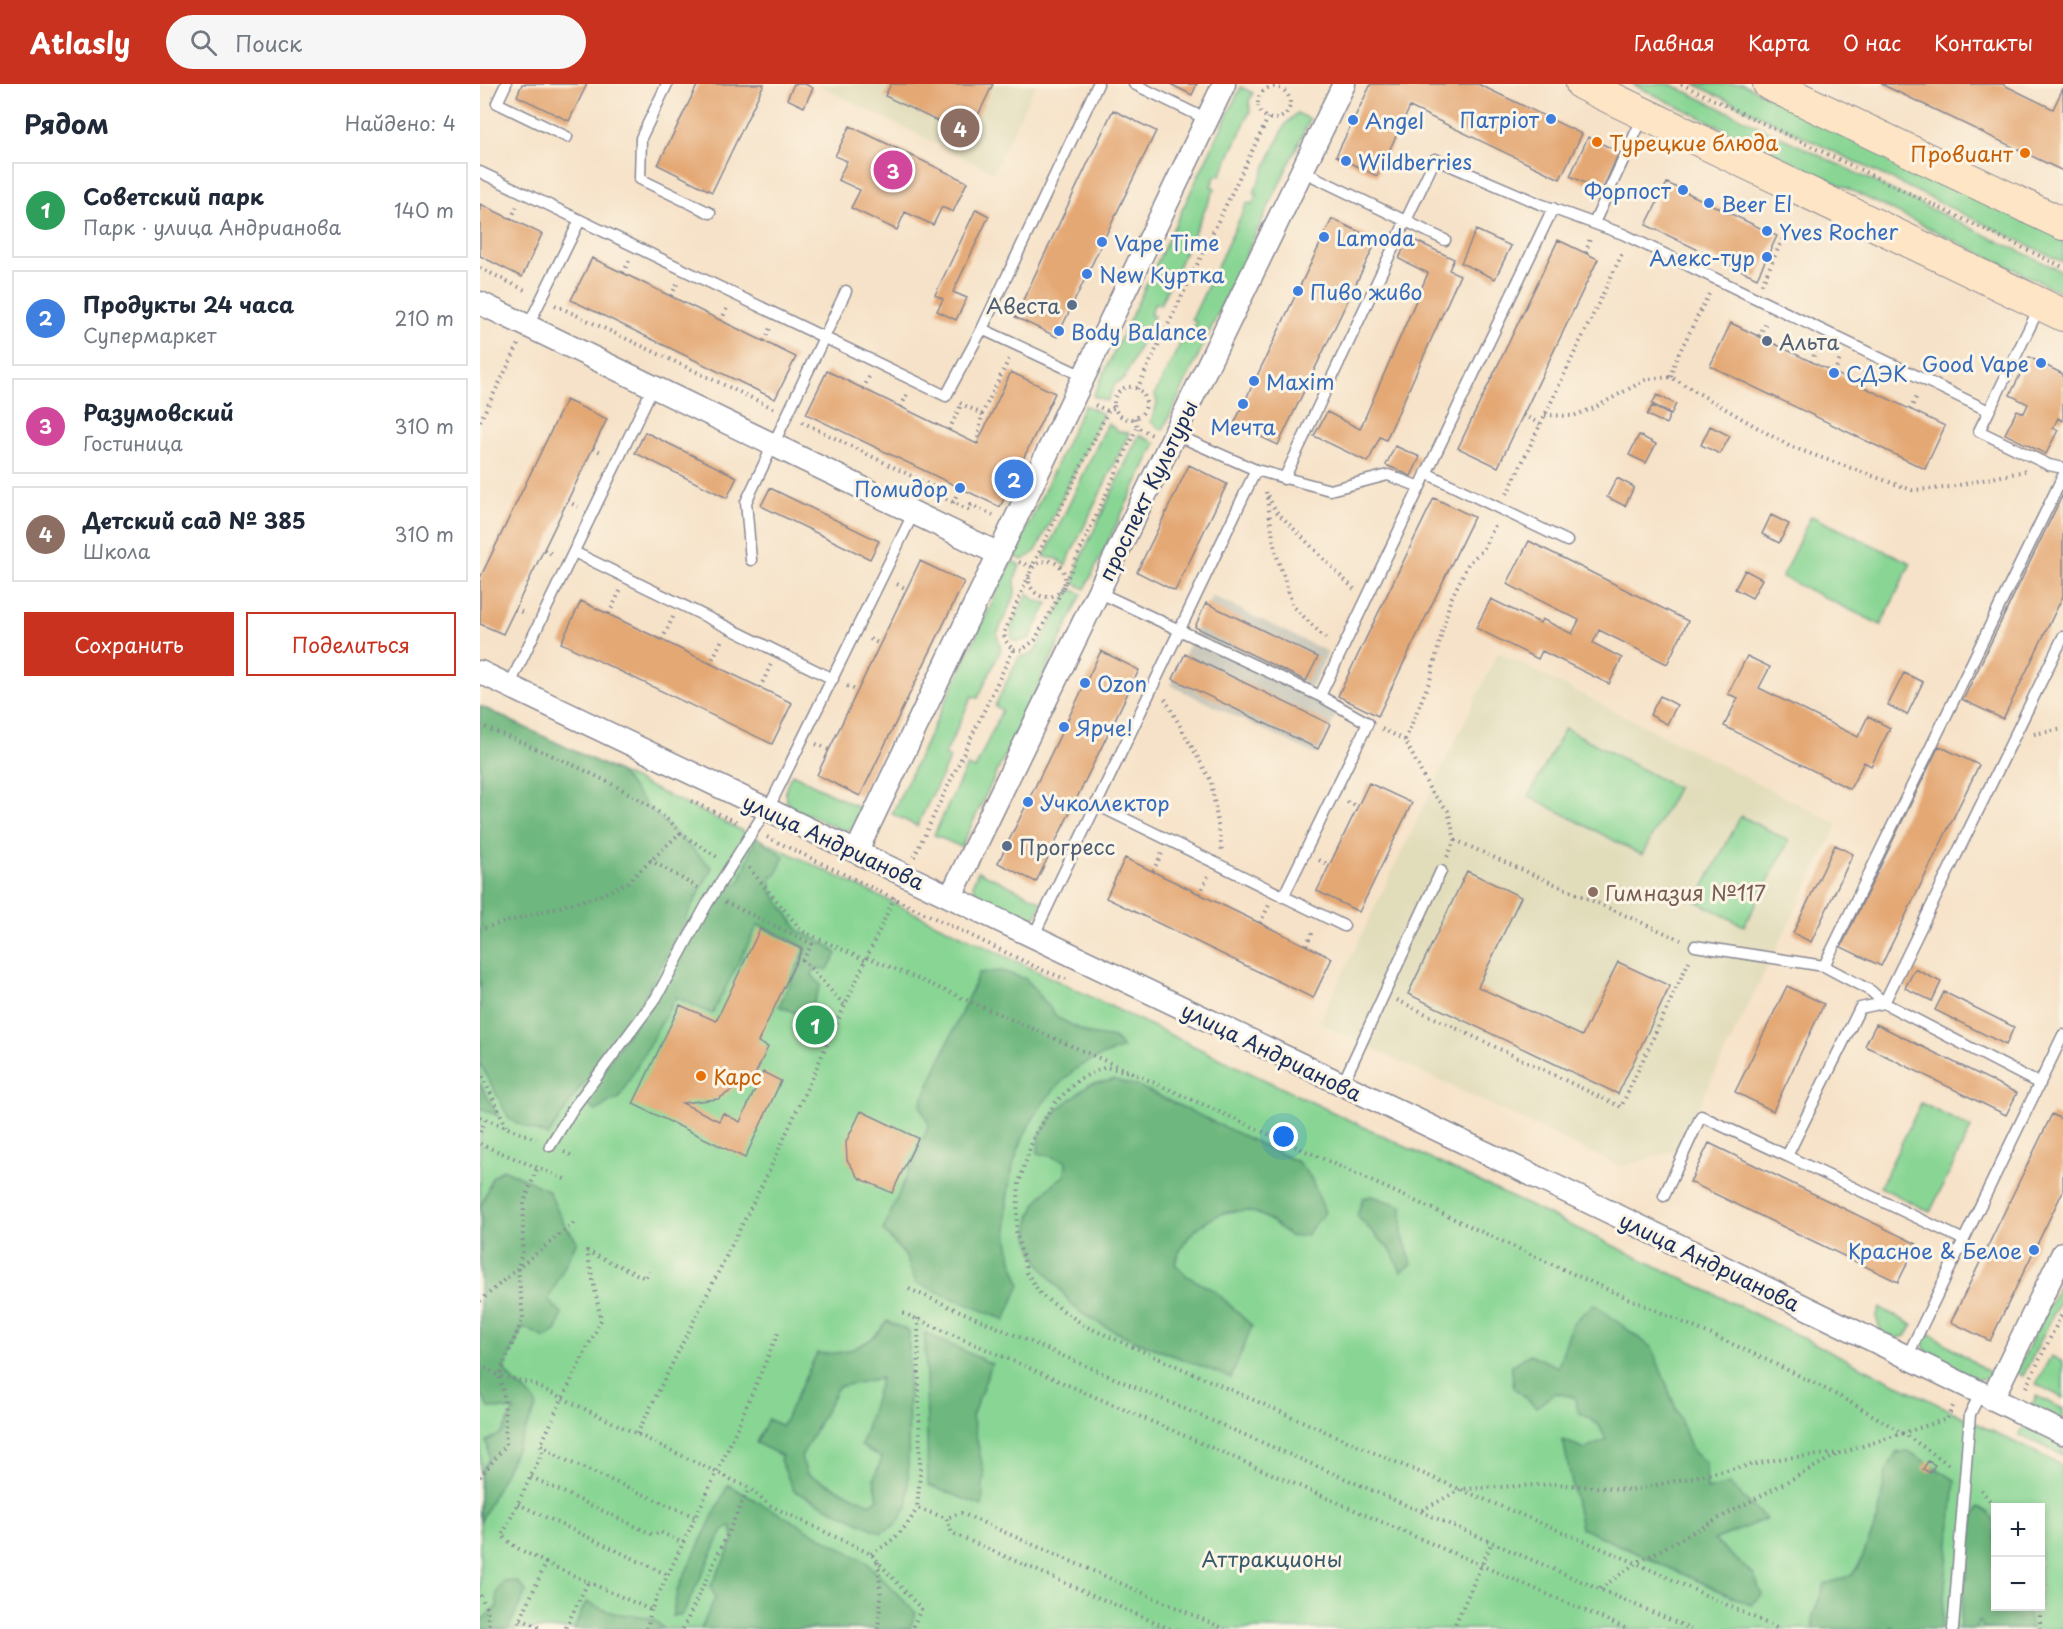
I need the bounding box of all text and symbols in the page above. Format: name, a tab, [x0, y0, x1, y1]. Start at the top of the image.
search box	[166, 15, 586, 69]
text: Atlasly	[30, 21, 130, 64]
icon: search	[187, 26, 220, 59]
text: Поиск	[235, 26, 302, 59]
text: Главная	[1634, 26, 1715, 58]
text: Карта	[1748, 26, 1810, 58]
text: О нас	[1843, 26, 1901, 58]
text: Контакты	[1934, 26, 2033, 58]
place label: Патрiот	[1460, 103, 1540, 135]
text: Рядом	[24, 104, 109, 143]
place label: Angel	[1365, 104, 1424, 136]
pin: 4	[940, 106, 980, 150]
text: Найдено: 4	[345, 108, 456, 138]
marker: Патрiот	[1544, 112, 1558, 126]
marker: Angel	[1346, 113, 1360, 127]
place label: Турецкие блюда	[1609, 126, 1778, 158]
marker: Турецкие блюда	[1590, 135, 1604, 149]
place label: Провиант	[1910, 137, 2014, 169]
place label: Wildberries	[1358, 145, 1472, 177]
marker: Провиант	[2018, 146, 2032, 160]
pin: 3	[874, 148, 912, 193]
marker: Wildberries	[1339, 154, 1353, 168]
place label: Форпост	[1584, 174, 1672, 206]
text: Советский парк	[83, 179, 264, 212]
marker: Форпост	[1676, 183, 1690, 197]
place label: Beer El	[1721, 187, 1792, 219]
text: 1	[41, 195, 50, 225]
text: 140 m	[394, 195, 454, 225]
marker: Beer El	[1702, 196, 1716, 210]
text: Парк · улица Андрианова	[83, 212, 341, 242]
place label: Yves Rocher	[1779, 215, 1898, 247]
place label: Lamoda	[1336, 221, 1415, 253]
marker: Yves Rocher	[1760, 224, 1774, 238]
place label: Vape Time	[1114, 226, 1220, 258]
marker: Lamoda	[1317, 230, 1331, 244]
marker: Vape Time	[1095, 235, 1109, 249]
place label: Алекс-тур	[1649, 241, 1755, 273]
marker: Алекс-тур	[1760, 250, 1774, 264]
place label: New Куртка	[1099, 258, 1225, 290]
marker: New Куртка	[1080, 267, 1094, 281]
place label: Пиво живо	[1310, 275, 1423, 307]
marker: Пиво живо	[1291, 284, 1305, 298]
text: Продукты 24 часа	[83, 287, 294, 320]
place label: Авеста	[986, 289, 1060, 321]
marker: Авеста	[1065, 298, 1079, 312]
text: 2	[38, 303, 53, 333]
text: 210 m	[395, 303, 454, 333]
place label: Body Balance	[1071, 315, 1207, 347]
text: Супермаркет	[83, 320, 216, 350]
marker: Body Balance	[1052, 324, 1066, 338]
place label: Альта	[1779, 325, 1839, 357]
marker: Альта	[1760, 334, 1774, 348]
place label: Good Vape	[1922, 347, 2029, 379]
marker: Good Vape	[2034, 356, 2048, 370]
place label: СДЭК	[1846, 357, 1908, 389]
place label: Maxim	[1266, 365, 1335, 397]
marker: СДЭК	[1827, 366, 1841, 380]
marker: Maxim	[1247, 374, 1261, 388]
street label: проспект Культуры	[1089, 394, 1205, 586]
text: Разумовский	[83, 395, 234, 428]
marker: Мечта	[1236, 397, 1250, 411]
place label: Мечта	[1210, 410, 1277, 442]
text: 3	[39, 411, 52, 441]
text: 310 m	[394, 411, 454, 441]
text: Гостиница	[83, 428, 183, 458]
pin: 2	[994, 456, 1034, 502]
place label: Помидор	[854, 472, 948, 504]
marker: Помидор	[953, 481, 967, 495]
text: Детский сад № 385	[83, 503, 306, 536]
text: 4	[39, 519, 52, 549]
text: 310 m	[394, 519, 454, 549]
text: Школа	[83, 536, 150, 566]
button: Сохранить	[24, 612, 234, 676]
button: Поделиться	[246, 612, 456, 676]
place label: Ozon	[1097, 667, 1147, 699]
marker: Ozon	[1078, 676, 1092, 690]
place label: Ярче!	[1075, 711, 1133, 743]
marker: Ярче!	[1057, 720, 1071, 734]
street label: улица Андрианова	[738, 785, 930, 897]
place label: Учколлектор	[1040, 786, 1170, 818]
marker: Учколлектор	[1021, 795, 1035, 809]
place label: Прогресс	[1019, 830, 1115, 862]
marker: Прогресс	[1000, 839, 1014, 853]
place label: Гимназия №117	[1605, 876, 1766, 908]
marker: Гимназия №117	[1586, 885, 1600, 899]
street label: улица Андрианова	[1176, 993, 1368, 1109]
pin: 1	[796, 1002, 834, 1048]
place label: Карс	[713, 1060, 762, 1092]
marker: Карс	[694, 1069, 708, 1083]
your location	[1269, 1122, 1298, 1151]
street label: улица Андрианова	[1614, 1203, 1806, 1319]
place label: Красное & Белое	[1848, 1234, 2022, 1266]
marker: Красное & Белое	[2027, 1243, 2041, 1257]
map controls	[1991, 1503, 2045, 1611]
button: +	[1991, 1503, 2045, 1557]
park label: Аттракционы	[1201, 1542, 1343, 1574]
button: −	[1991, 1557, 2045, 1611]

